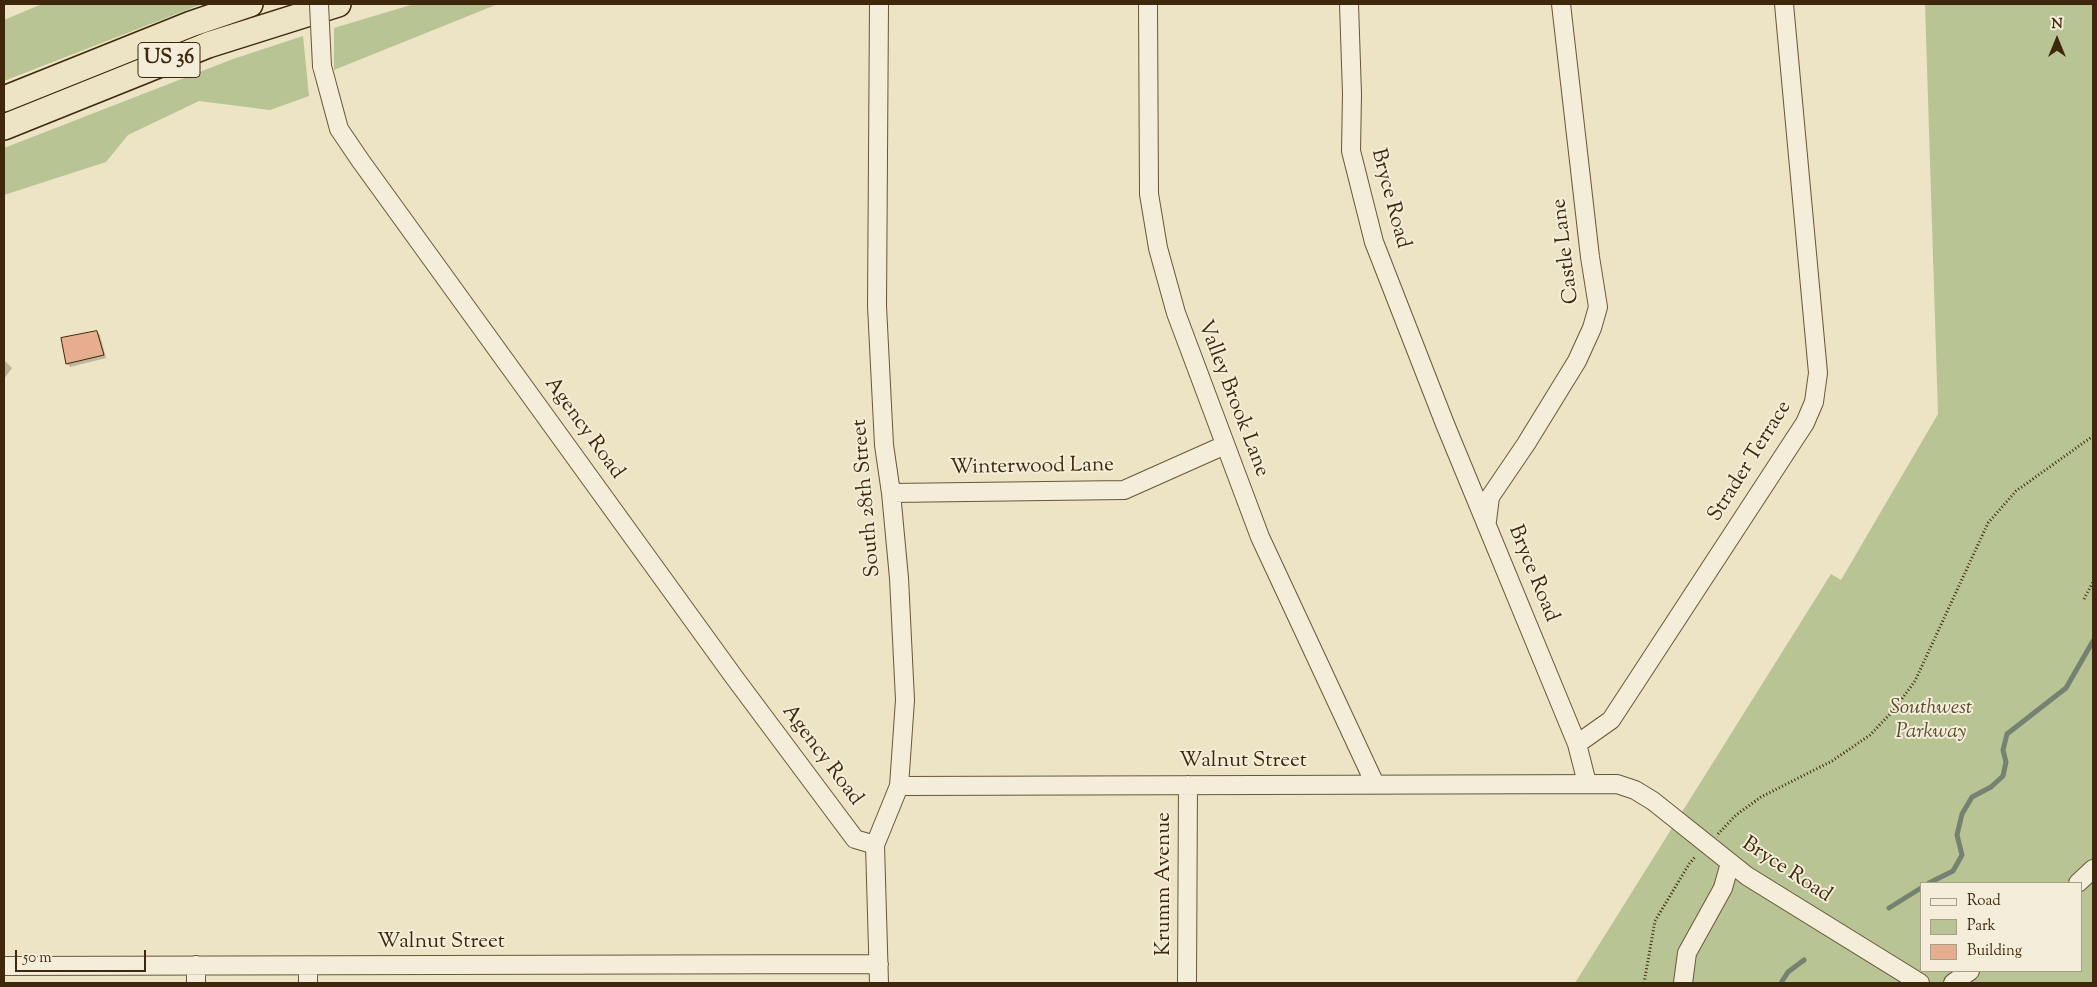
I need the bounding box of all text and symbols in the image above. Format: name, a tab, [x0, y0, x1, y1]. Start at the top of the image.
north arrow	[2032, 15, 2082, 65]
text: N	[2051, 15, 2063, 35]
road number: US 36	[138, 42, 200, 78]
street label: Bryce Road	[1364, 146, 1414, 252]
street label: Castle Lane	[1548, 197, 1586, 305]
street label: Valley Brook Lane	[1191, 317, 1273, 481]
street label: Agency Road	[538, 373, 628, 485]
street label: Strader Terrace	[1704, 397, 1798, 527]
street label: South 28th Street	[849, 418, 887, 578]
street label: Winterwood Lane	[950, 454, 1114, 482]
street label: Bryce Road	[1501, 522, 1563, 626]
park label: Southwest Parkway	[1890, 696, 1972, 746]
street label: Agency Road	[775, 701, 867, 811]
street label: Walnut Street	[1179, 749, 1307, 775]
street label: Krumm Avenue	[1152, 812, 1178, 956]
street label: Bryce Road	[1736, 833, 1836, 909]
legend	[1920, 882, 2082, 972]
text: Road	[1967, 891, 2001, 912]
text: Park	[1967, 916, 1996, 937]
street label: Walnut Street	[377, 930, 505, 956]
scale bar	[18, 940, 149, 972]
text: Building	[1967, 941, 2022, 962]
text: 50 m	[23, 948, 52, 969]

